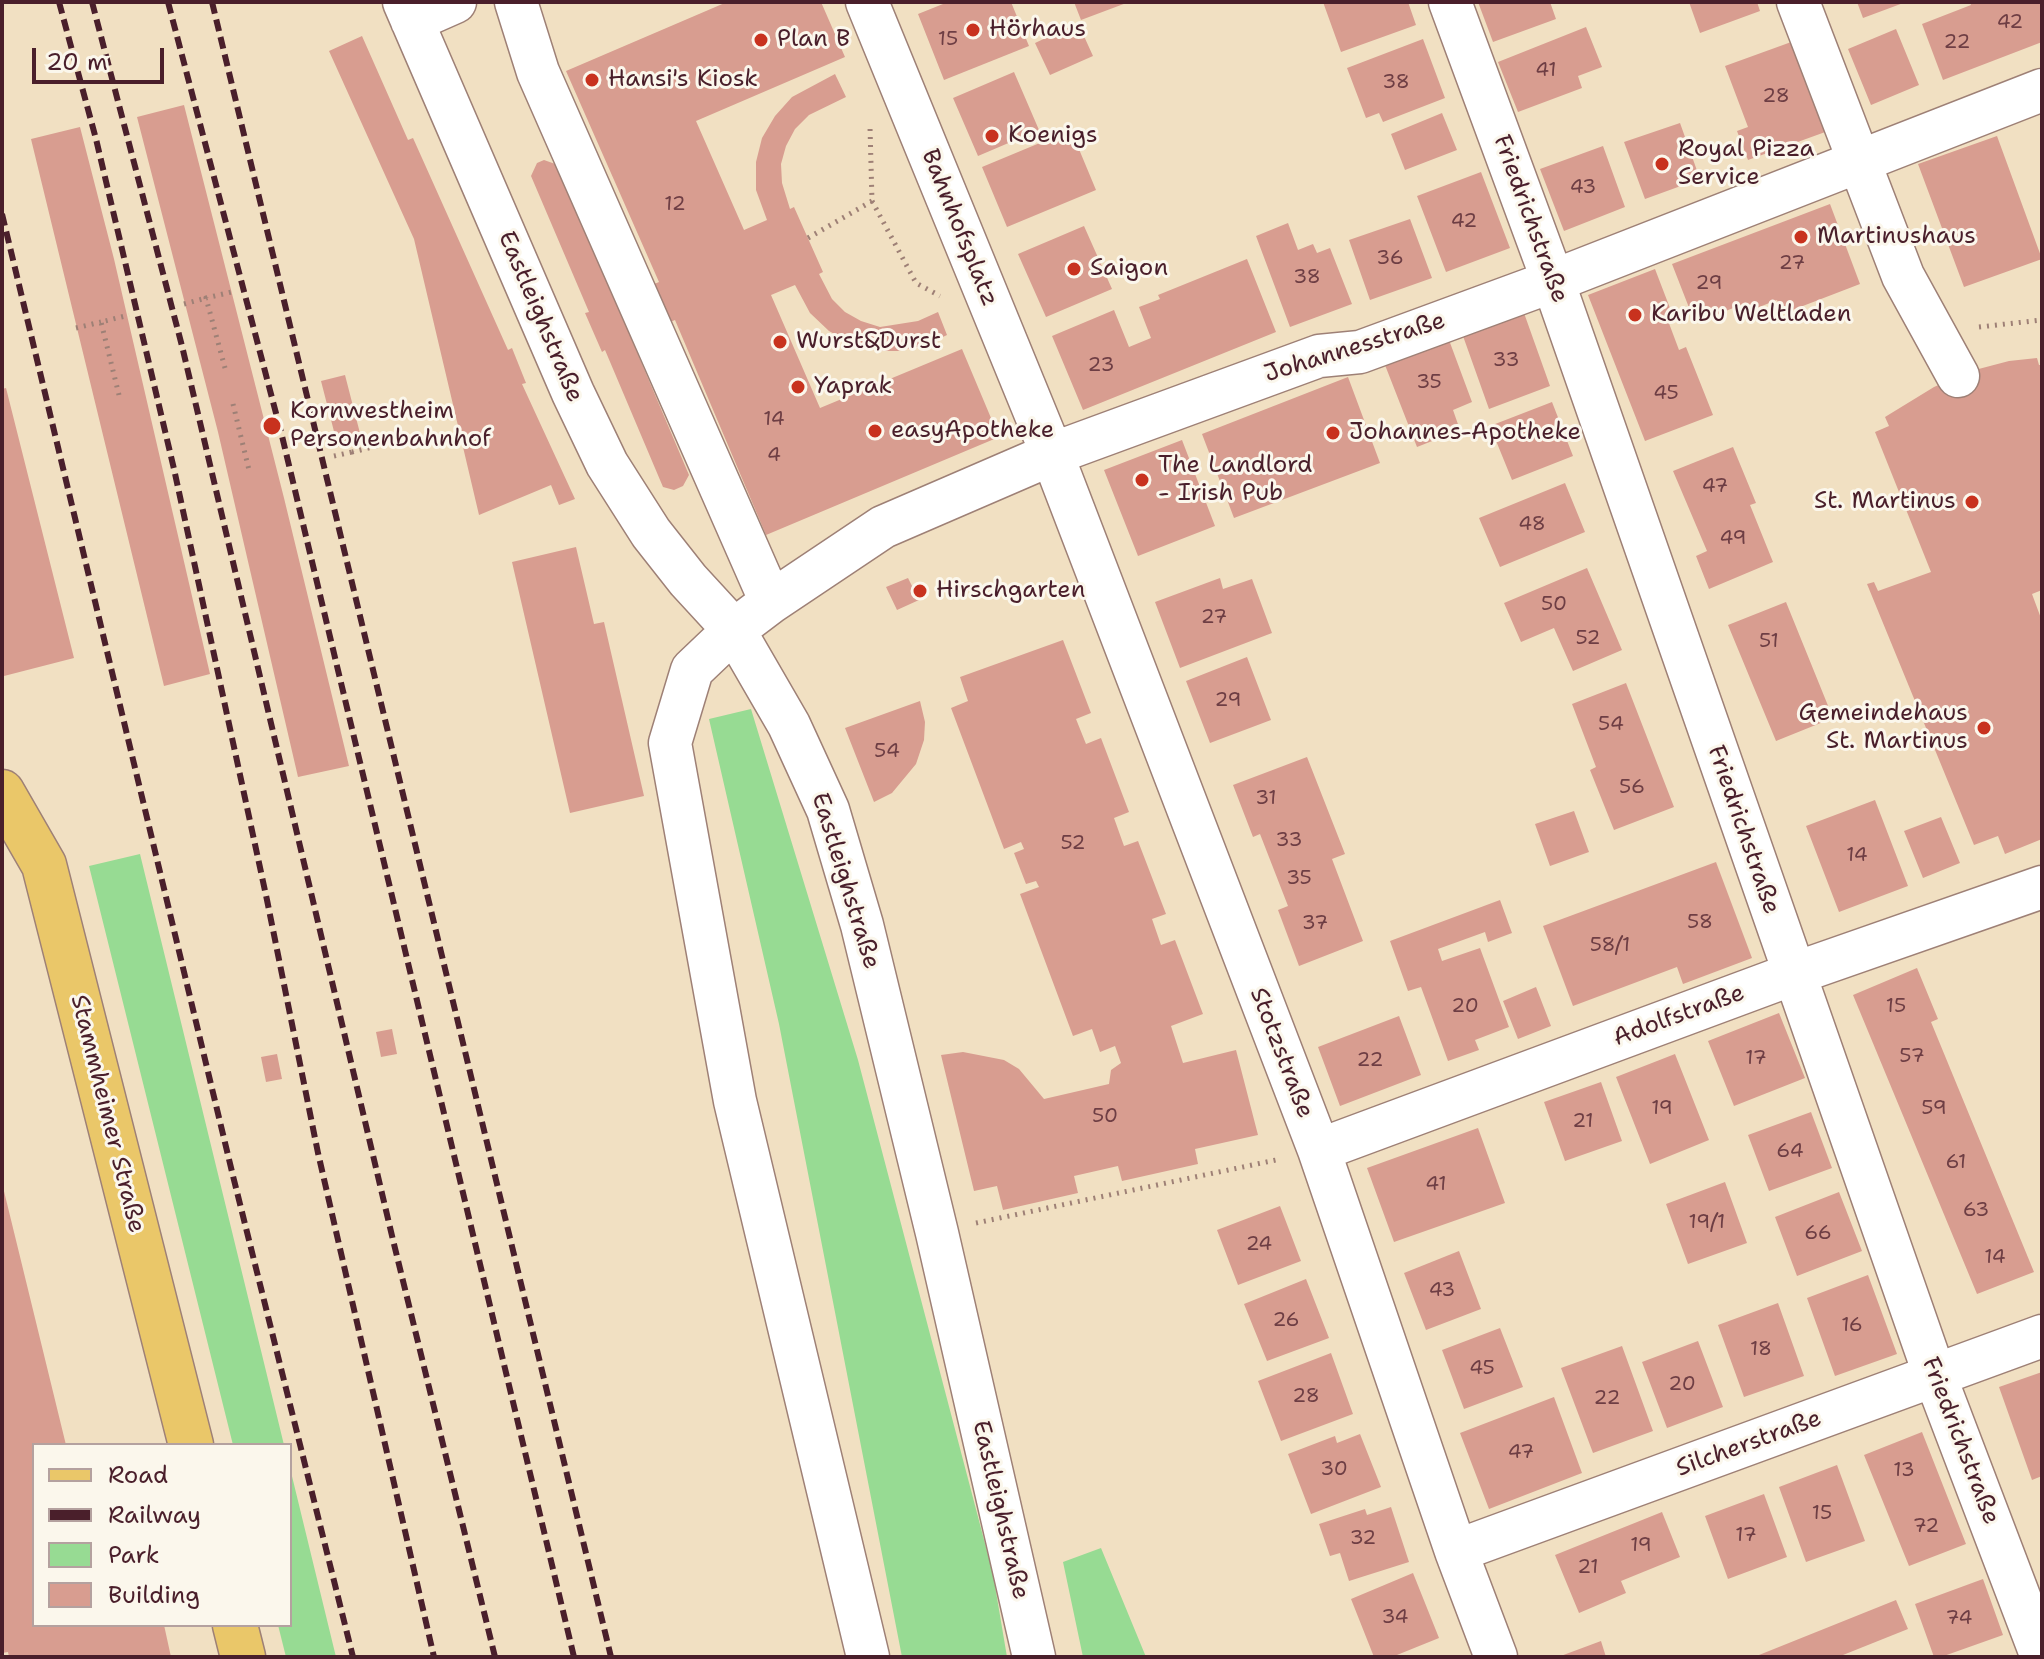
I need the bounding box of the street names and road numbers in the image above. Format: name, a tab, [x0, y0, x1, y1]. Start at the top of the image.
street label: Friedrichstraße	[1486, 131, 1574, 307]
street label: Bahnhofsplatz	[914, 145, 1004, 311]
street label: Eastleighstraße	[491, 227, 589, 407]
street label: Johannesstraße	[1261, 307, 1449, 389]
street label: Friedrichstraße	[1701, 742, 1785, 918]
street label: Eastleighstraße	[805, 789, 885, 973]
street label: Adolfstraße	[1609, 979, 1749, 1053]
street label: Stotzstraße	[1243, 984, 1319, 1122]
street label: Stammheimer Straße	[63, 992, 151, 1236]
street label: Friedrichstraße	[1915, 1353, 2005, 1529]
street label: Silcherstraße	[1672, 1404, 1826, 1484]
street label: Eastleighstraße	[965, 1418, 1035, 1602]

